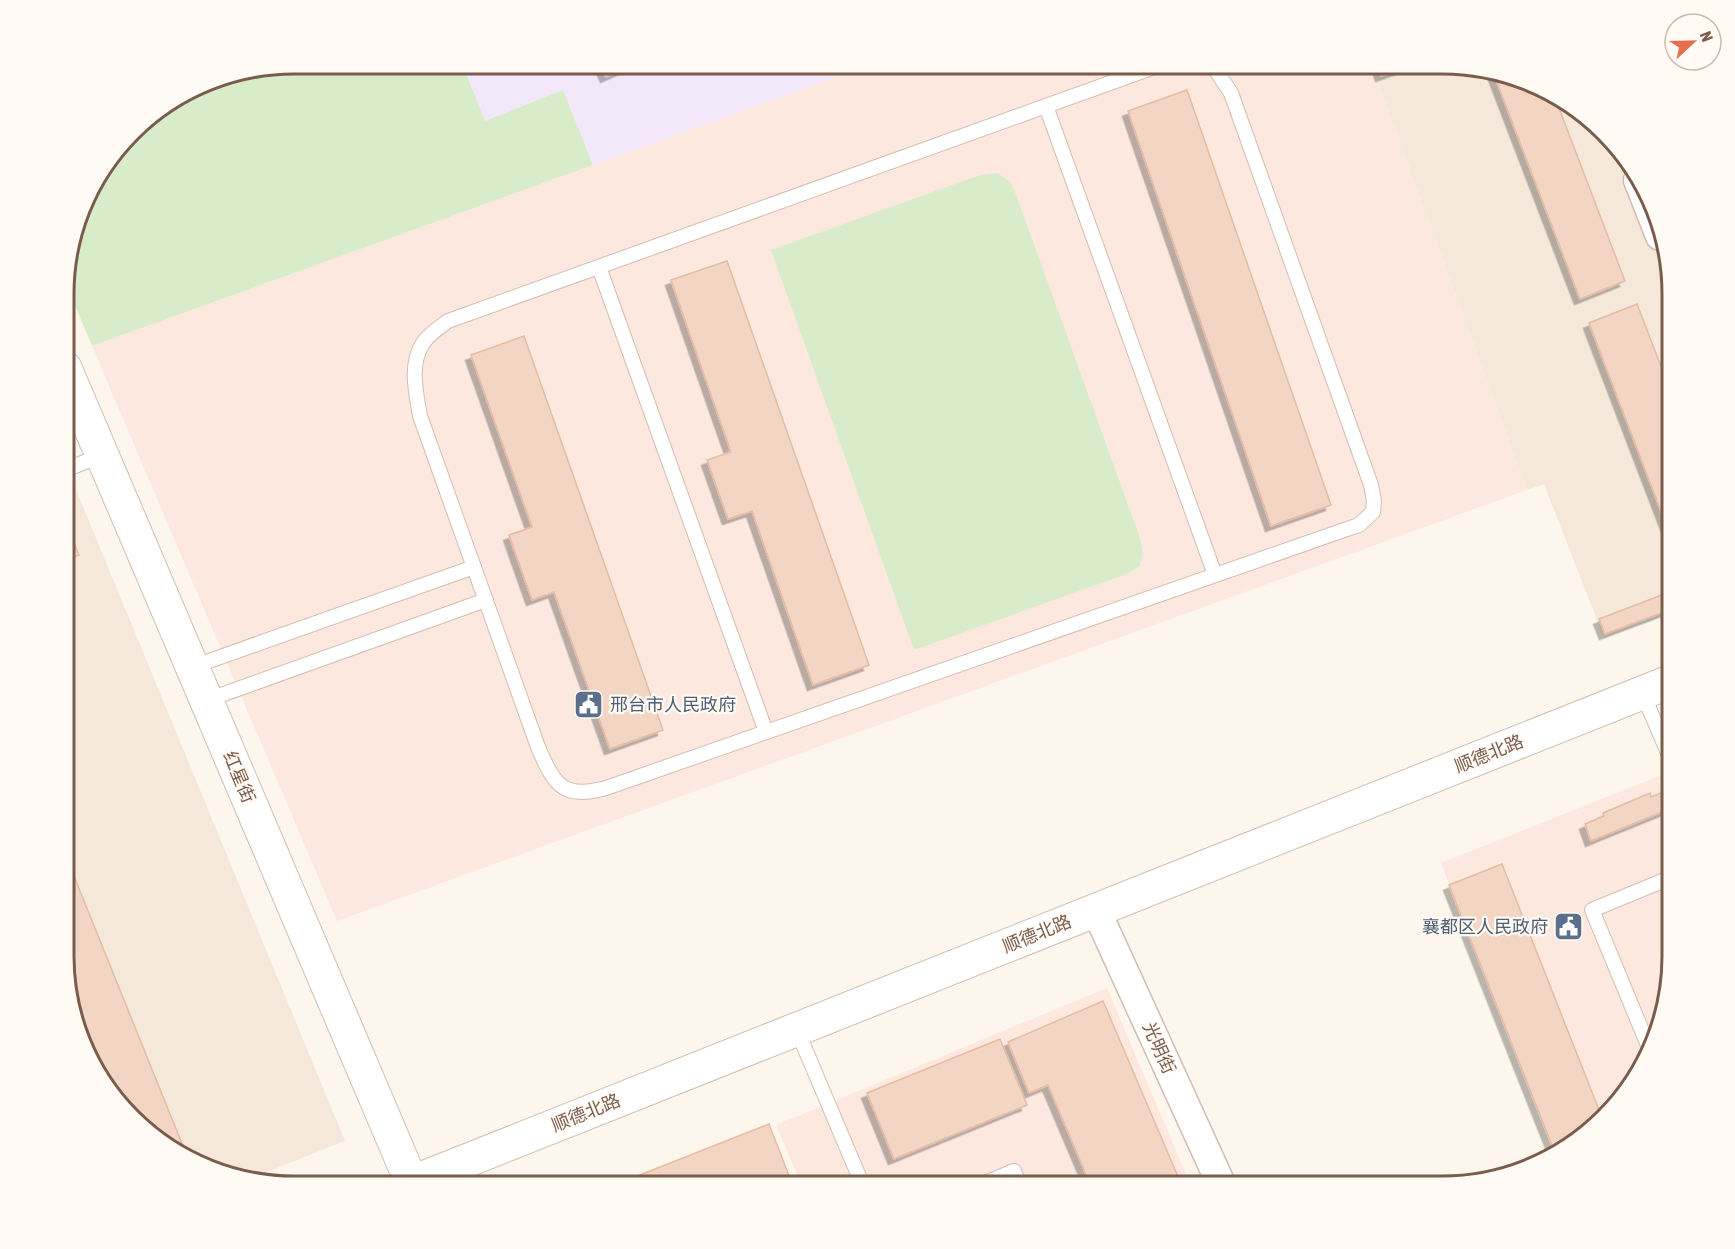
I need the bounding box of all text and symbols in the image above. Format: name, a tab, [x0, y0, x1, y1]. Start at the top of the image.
north arrow	[1663, 12, 1723, 72]
text: N	[1697, 29, 1717, 44]
public building icon: 邢台市人民政府	[573, 689, 605, 721]
place label: 邢台市人民政府	[610, 694, 736, 715]
street label: 顺德北路	[1452, 730, 1526, 777]
street label: 红星街	[219, 748, 260, 806]
street label: 顺德北路	[1000, 910, 1074, 957]
public building icon: 襄都区人民政府	[1553, 911, 1585, 943]
place label: 襄都区人民政府	[1422, 916, 1548, 937]
street label: 光明街	[1139, 1019, 1180, 1077]
street label: 顺德北路	[549, 1089, 623, 1136]

